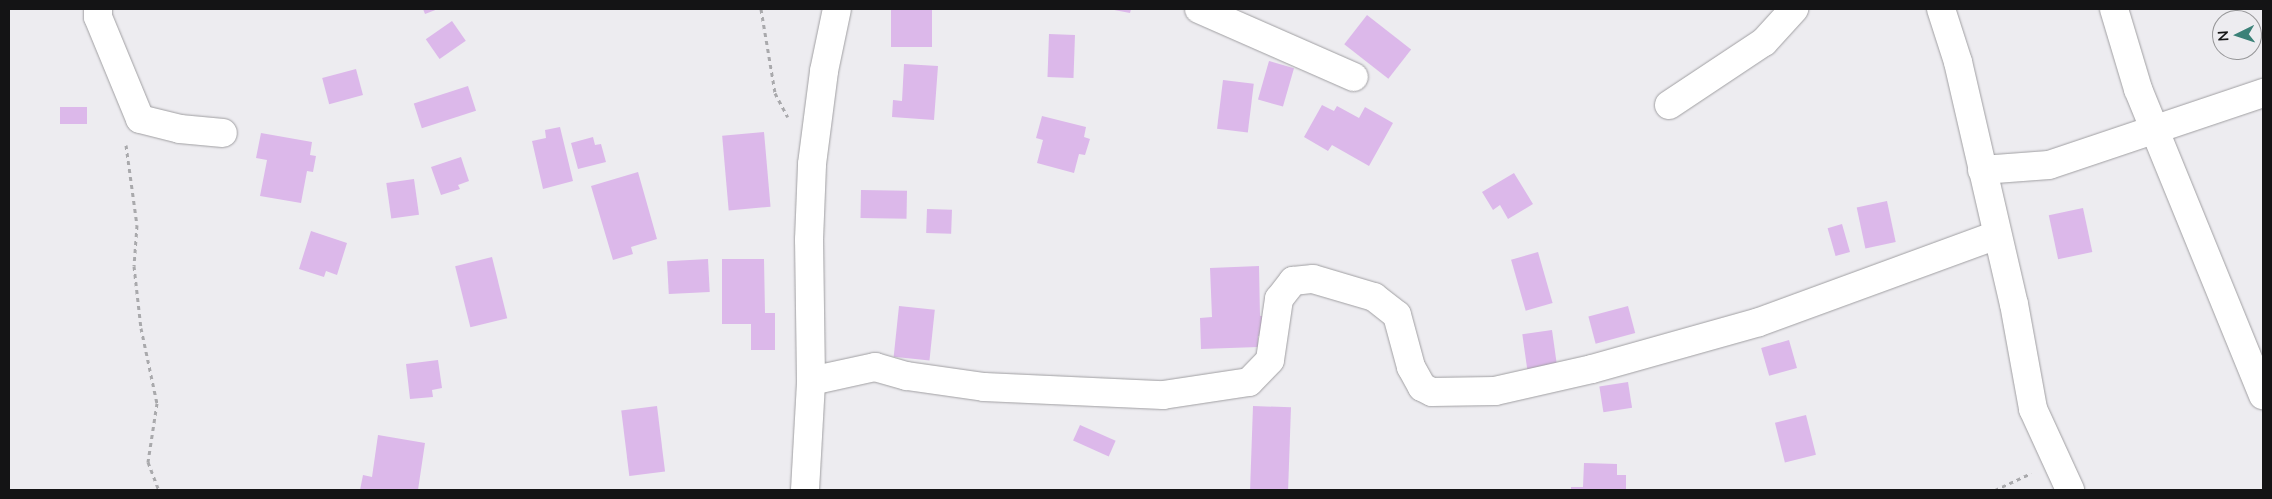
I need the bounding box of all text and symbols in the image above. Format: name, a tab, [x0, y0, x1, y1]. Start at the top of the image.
north arrow	[2212, 10, 2262, 60]
text: N	[2214, 30, 2231, 42]

